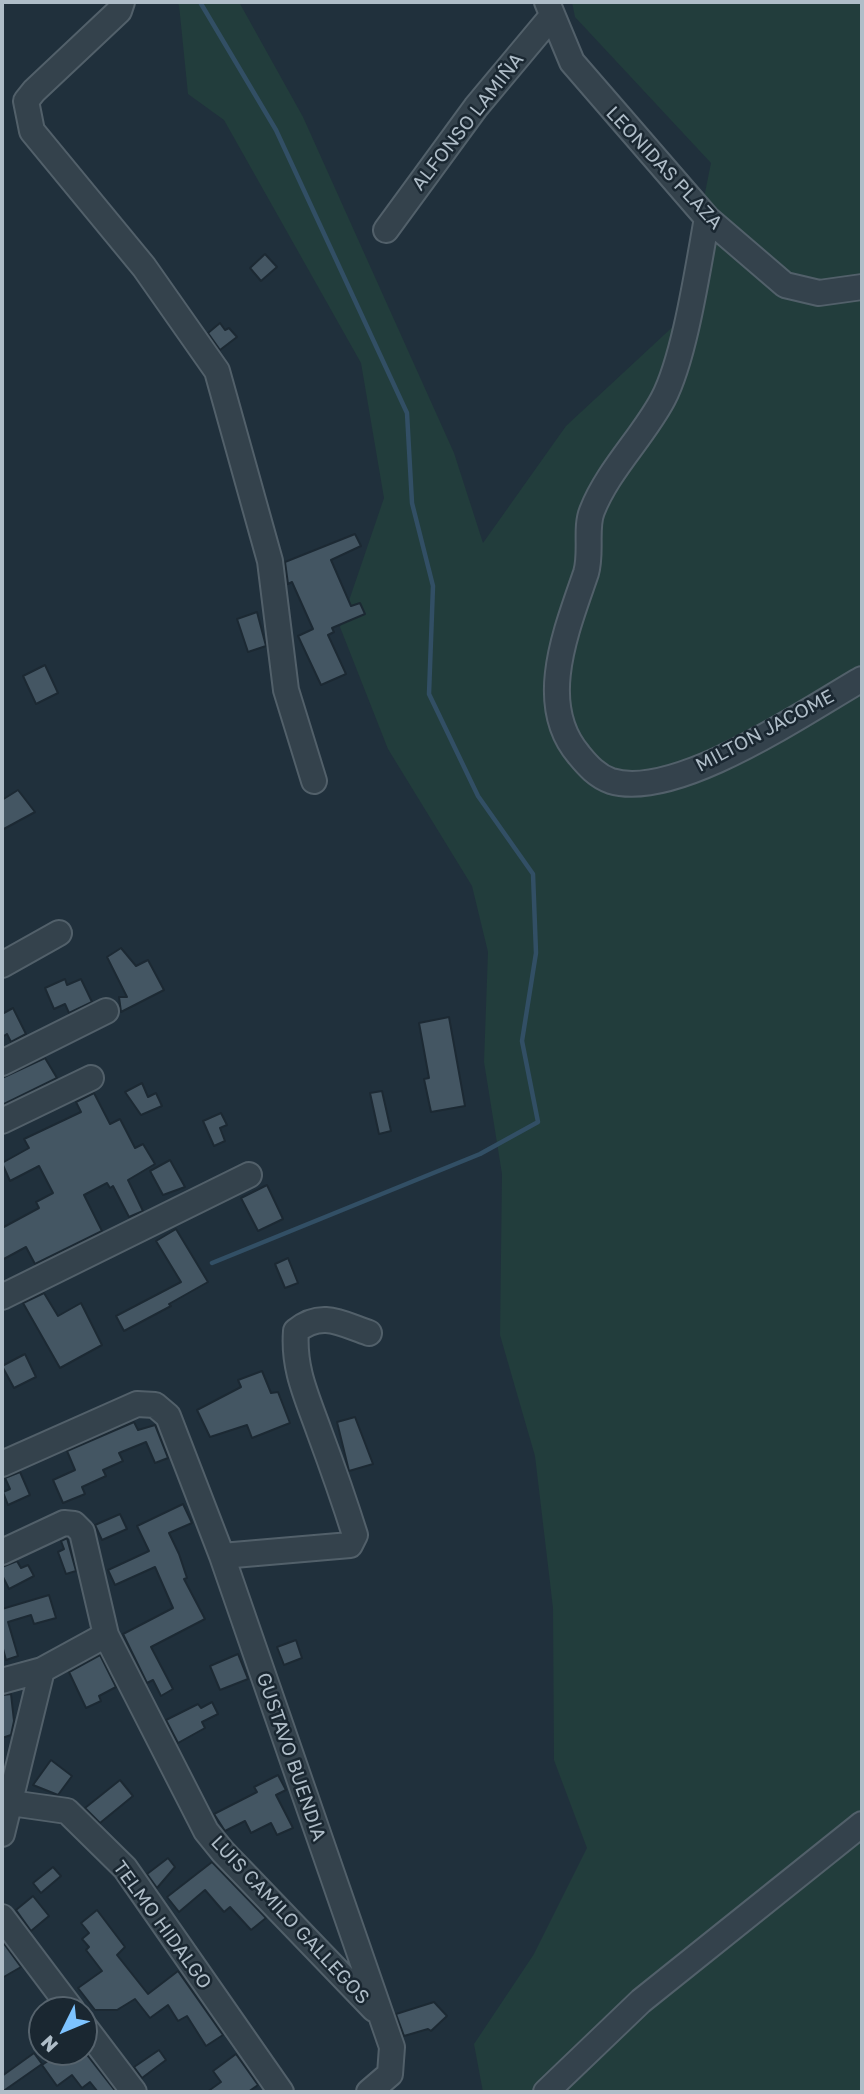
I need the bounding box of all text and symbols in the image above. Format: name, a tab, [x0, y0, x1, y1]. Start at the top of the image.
street label: ALFONSO LAMIÑA	[407, 49, 529, 195]
street label: LEONIDAS PLAZA	[601, 102, 727, 234]
street label: MILTON JACOME	[692, 685, 838, 777]
street label: GUSTAVO BUENDIA	[252, 1670, 330, 1844]
street label: LUIS CAMILO GALLEGOS	[206, 1831, 374, 2009]
street label: TELMO HIDALGO	[108, 1856, 216, 1994]
north arrow	[28, 1996, 98, 2066]
text: N	[35, 2031, 62, 2057]

